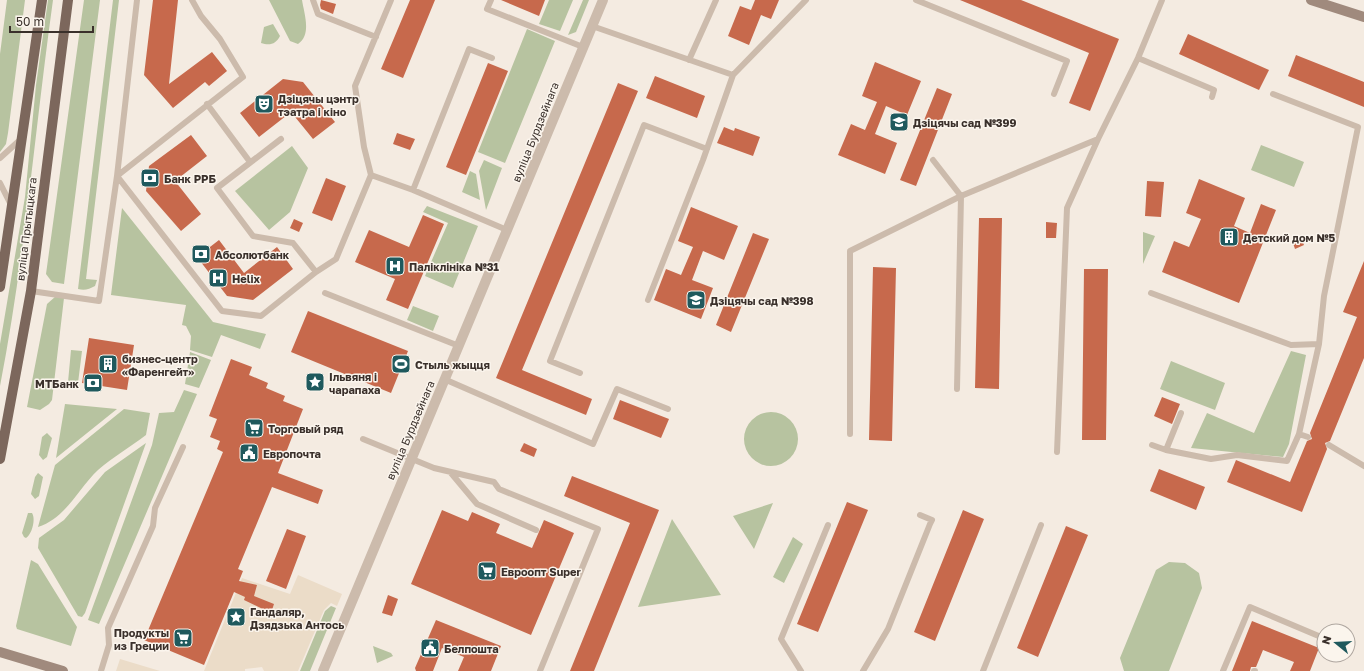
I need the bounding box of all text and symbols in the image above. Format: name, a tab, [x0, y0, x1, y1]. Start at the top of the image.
scale bar	[10, 8, 93, 34]
text: 50 m	[16, 14, 44, 29]
street label: вуліца Бурдзейнага	[509, 80, 561, 184]
place label: Дзіцячы цэнтр тэатра і кіно	[278, 92, 359, 118]
theatre icon: Дзіцячы цэнтр тэатра і кіно	[253, 93, 275, 115]
school or university icon: Дзіцячы сад №399	[888, 111, 910, 133]
place label: Дзіцячы сад №399	[913, 116, 1017, 129]
bank icon: Банк РРБ	[139, 167, 161, 189]
place label: Банк РРБ	[164, 172, 216, 185]
street label: вуліца Прытыцкага	[13, 177, 39, 281]
building icon: Детский дом №5	[1218, 226, 1240, 248]
place label: Детский дом №5	[1243, 231, 1335, 244]
bank icon: Абсолютбанк	[190, 243, 212, 265]
place label: Абсолютбанк	[215, 248, 290, 261]
hospital icon: Паліклініка №31	[384, 255, 406, 277]
place label: Паліклініка №31	[409, 260, 499, 273]
hospital icon: Helix	[207, 267, 229, 289]
place label: Helix	[232, 272, 261, 285]
school or university icon: Дзіцячы сад №398	[685, 289, 707, 311]
place label: Дзіцячы сад №398	[710, 294, 814, 307]
place label: бизнес-центр «Фаренгейт»	[122, 352, 198, 378]
building icon: бизнес-центр «Фаренгейт»	[97, 353, 119, 375]
sports icon: Стыль жыцця	[390, 353, 412, 375]
place label: Стыль жыцця	[415, 358, 490, 371]
place label: Ільвяня і чарапаха	[329, 370, 381, 396]
place icon: Ільвяня і чарапаха	[304, 371, 326, 393]
bank icon: МТБанк	[82, 372, 104, 394]
place label: МТБанк	[35, 377, 80, 390]
street label: вуліца Бурдзейнага	[383, 378, 437, 482]
supermarket icon: Торговый ряд	[243, 417, 265, 439]
place label: Торговый ряд	[268, 422, 344, 435]
public building icon: Европочта	[238, 442, 260, 464]
place label: Европочта	[263, 447, 321, 460]
supermarket icon: Евроопт Super	[476, 560, 498, 582]
place label: Евроопт Super	[501, 565, 581, 578]
place label: Гандаляр, Дзядзька Антось	[250, 605, 344, 631]
place icon: Гандаляр, Дзядзька Антось	[225, 606, 247, 628]
north arrow	[1316, 623, 1356, 663]
place label: Продукты из Греции	[114, 626, 169, 652]
supermarket icon: Продукты из Греции	[172, 627, 194, 649]
text: N	[1319, 634, 1333, 646]
public building icon: Белпошта	[419, 637, 441, 659]
place label: Белпошта	[444, 642, 499, 655]

